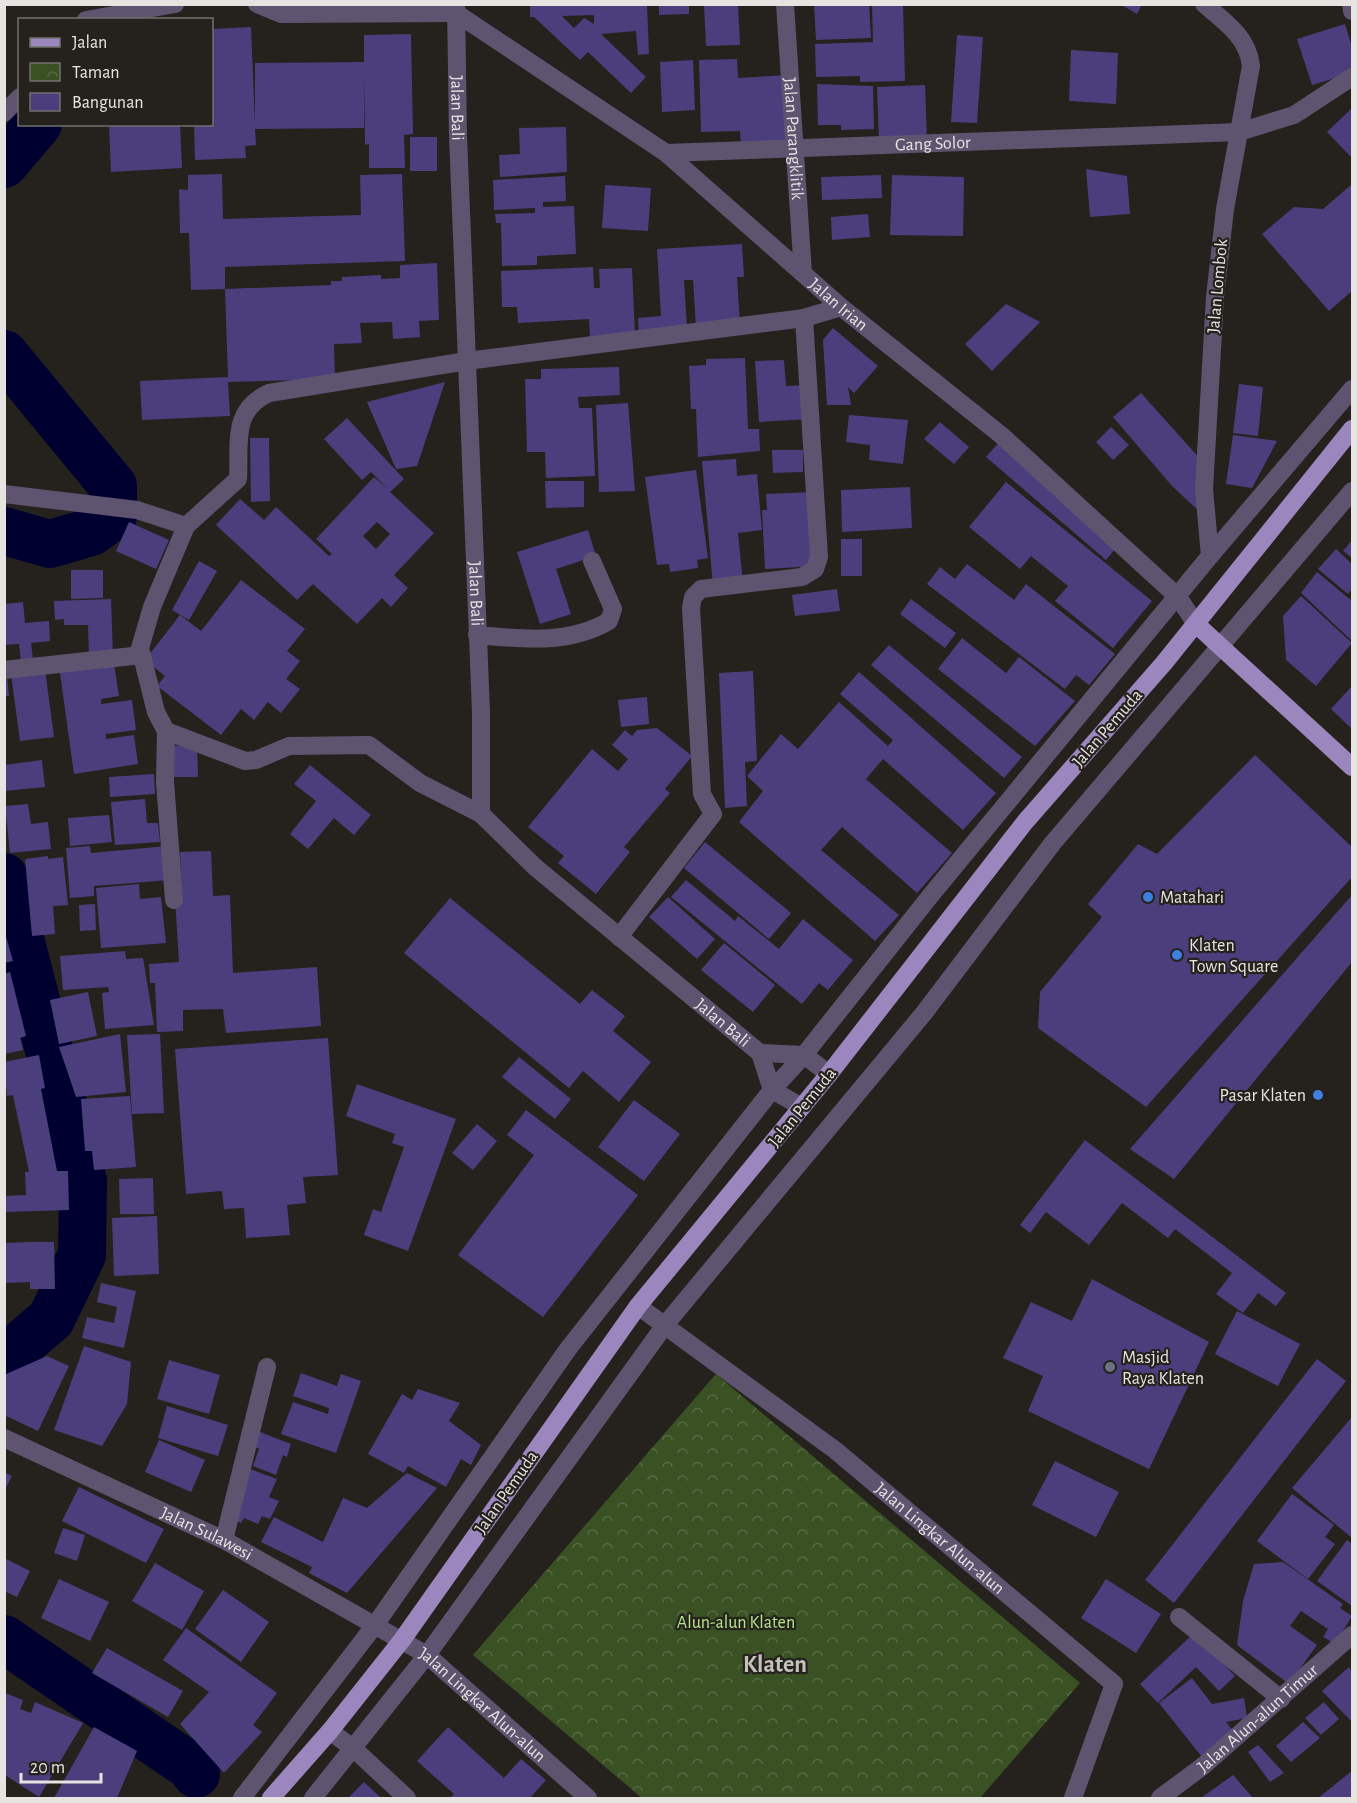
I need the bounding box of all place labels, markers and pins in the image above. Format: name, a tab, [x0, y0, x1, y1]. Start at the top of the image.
place label: Matahari	[1160, 889, 1224, 907]
marker: Matahari	[1141, 890, 1155, 904]
place label: Klaten Town Square	[1189, 937, 1278, 976]
marker: Klaten Town Square	[1170, 948, 1184, 962]
place label: Pasar Klaten	[1220, 1087, 1306, 1105]
marker: Pasar Klaten	[1311, 1088, 1325, 1102]
place label: Masjid Raya Klaten	[1122, 1349, 1204, 1388]
marker: Masjid Raya Klaten	[1103, 1360, 1117, 1374]

